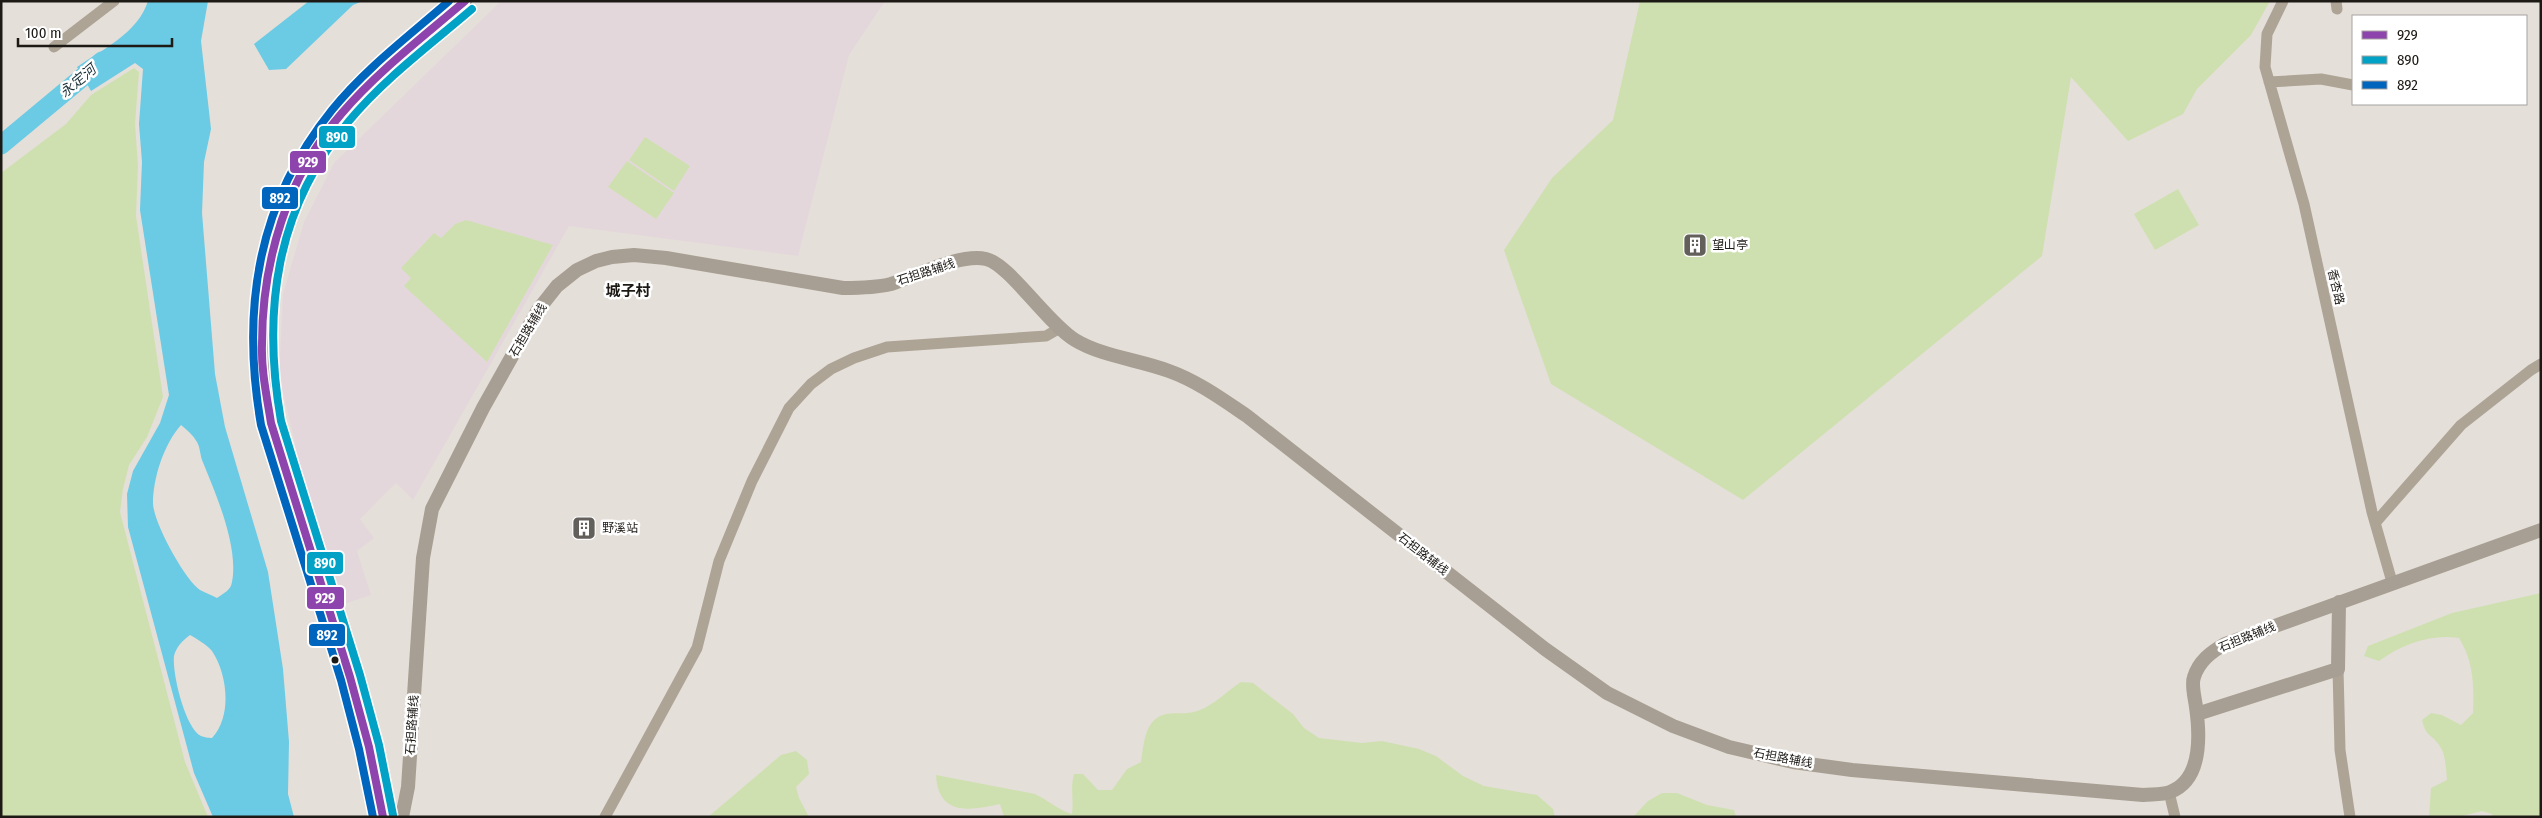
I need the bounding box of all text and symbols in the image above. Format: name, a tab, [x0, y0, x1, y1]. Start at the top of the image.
scale bar	[18, 15, 171, 47]
legend	[2352, 15, 2527, 105]
text: 100 m	[25, 24, 62, 42]
text: 929	[2397, 26, 2418, 44]
text: 890	[2397, 51, 2419, 69]
water label: 永定河	[56, 59, 102, 101]
text: 892	[2397, 76, 2418, 94]
line badge: 890	[318, 125, 356, 149]
text: 890	[326, 129, 348, 146]
line badge: 929	[289, 150, 327, 174]
text: 929	[298, 154, 318, 171]
line badge: 892	[261, 186, 299, 210]
text: 892	[270, 190, 291, 207]
building icon: 望山亭	[1682, 232, 1708, 258]
place label: 望山亭	[1712, 238, 1748, 252]
street label: 石担路辅线	[895, 256, 957, 288]
street label: 香杏路	[2325, 268, 2347, 306]
district label: 城子村	[605, 282, 651, 300]
street label: 石担路辅线	[507, 301, 549, 359]
building icon: 野溪站	[571, 515, 597, 541]
place label: 野溪站	[602, 521, 638, 535]
street label: 石担路辅线	[1395, 530, 1451, 578]
line badge: 890	[306, 551, 344, 575]
text: 890	[314, 555, 336, 572]
line badge: 929	[306, 586, 345, 610]
text: 929	[315, 590, 335, 607]
street label: 石担路辅线	[2217, 619, 2277, 655]
line badge: 892	[308, 623, 346, 647]
text: 892	[317, 627, 338, 644]
unlabelled marker	[330, 655, 340, 665]
street label: 石担路辅线	[403, 695, 421, 755]
street label: 石担路辅线	[1752, 745, 1814, 771]

